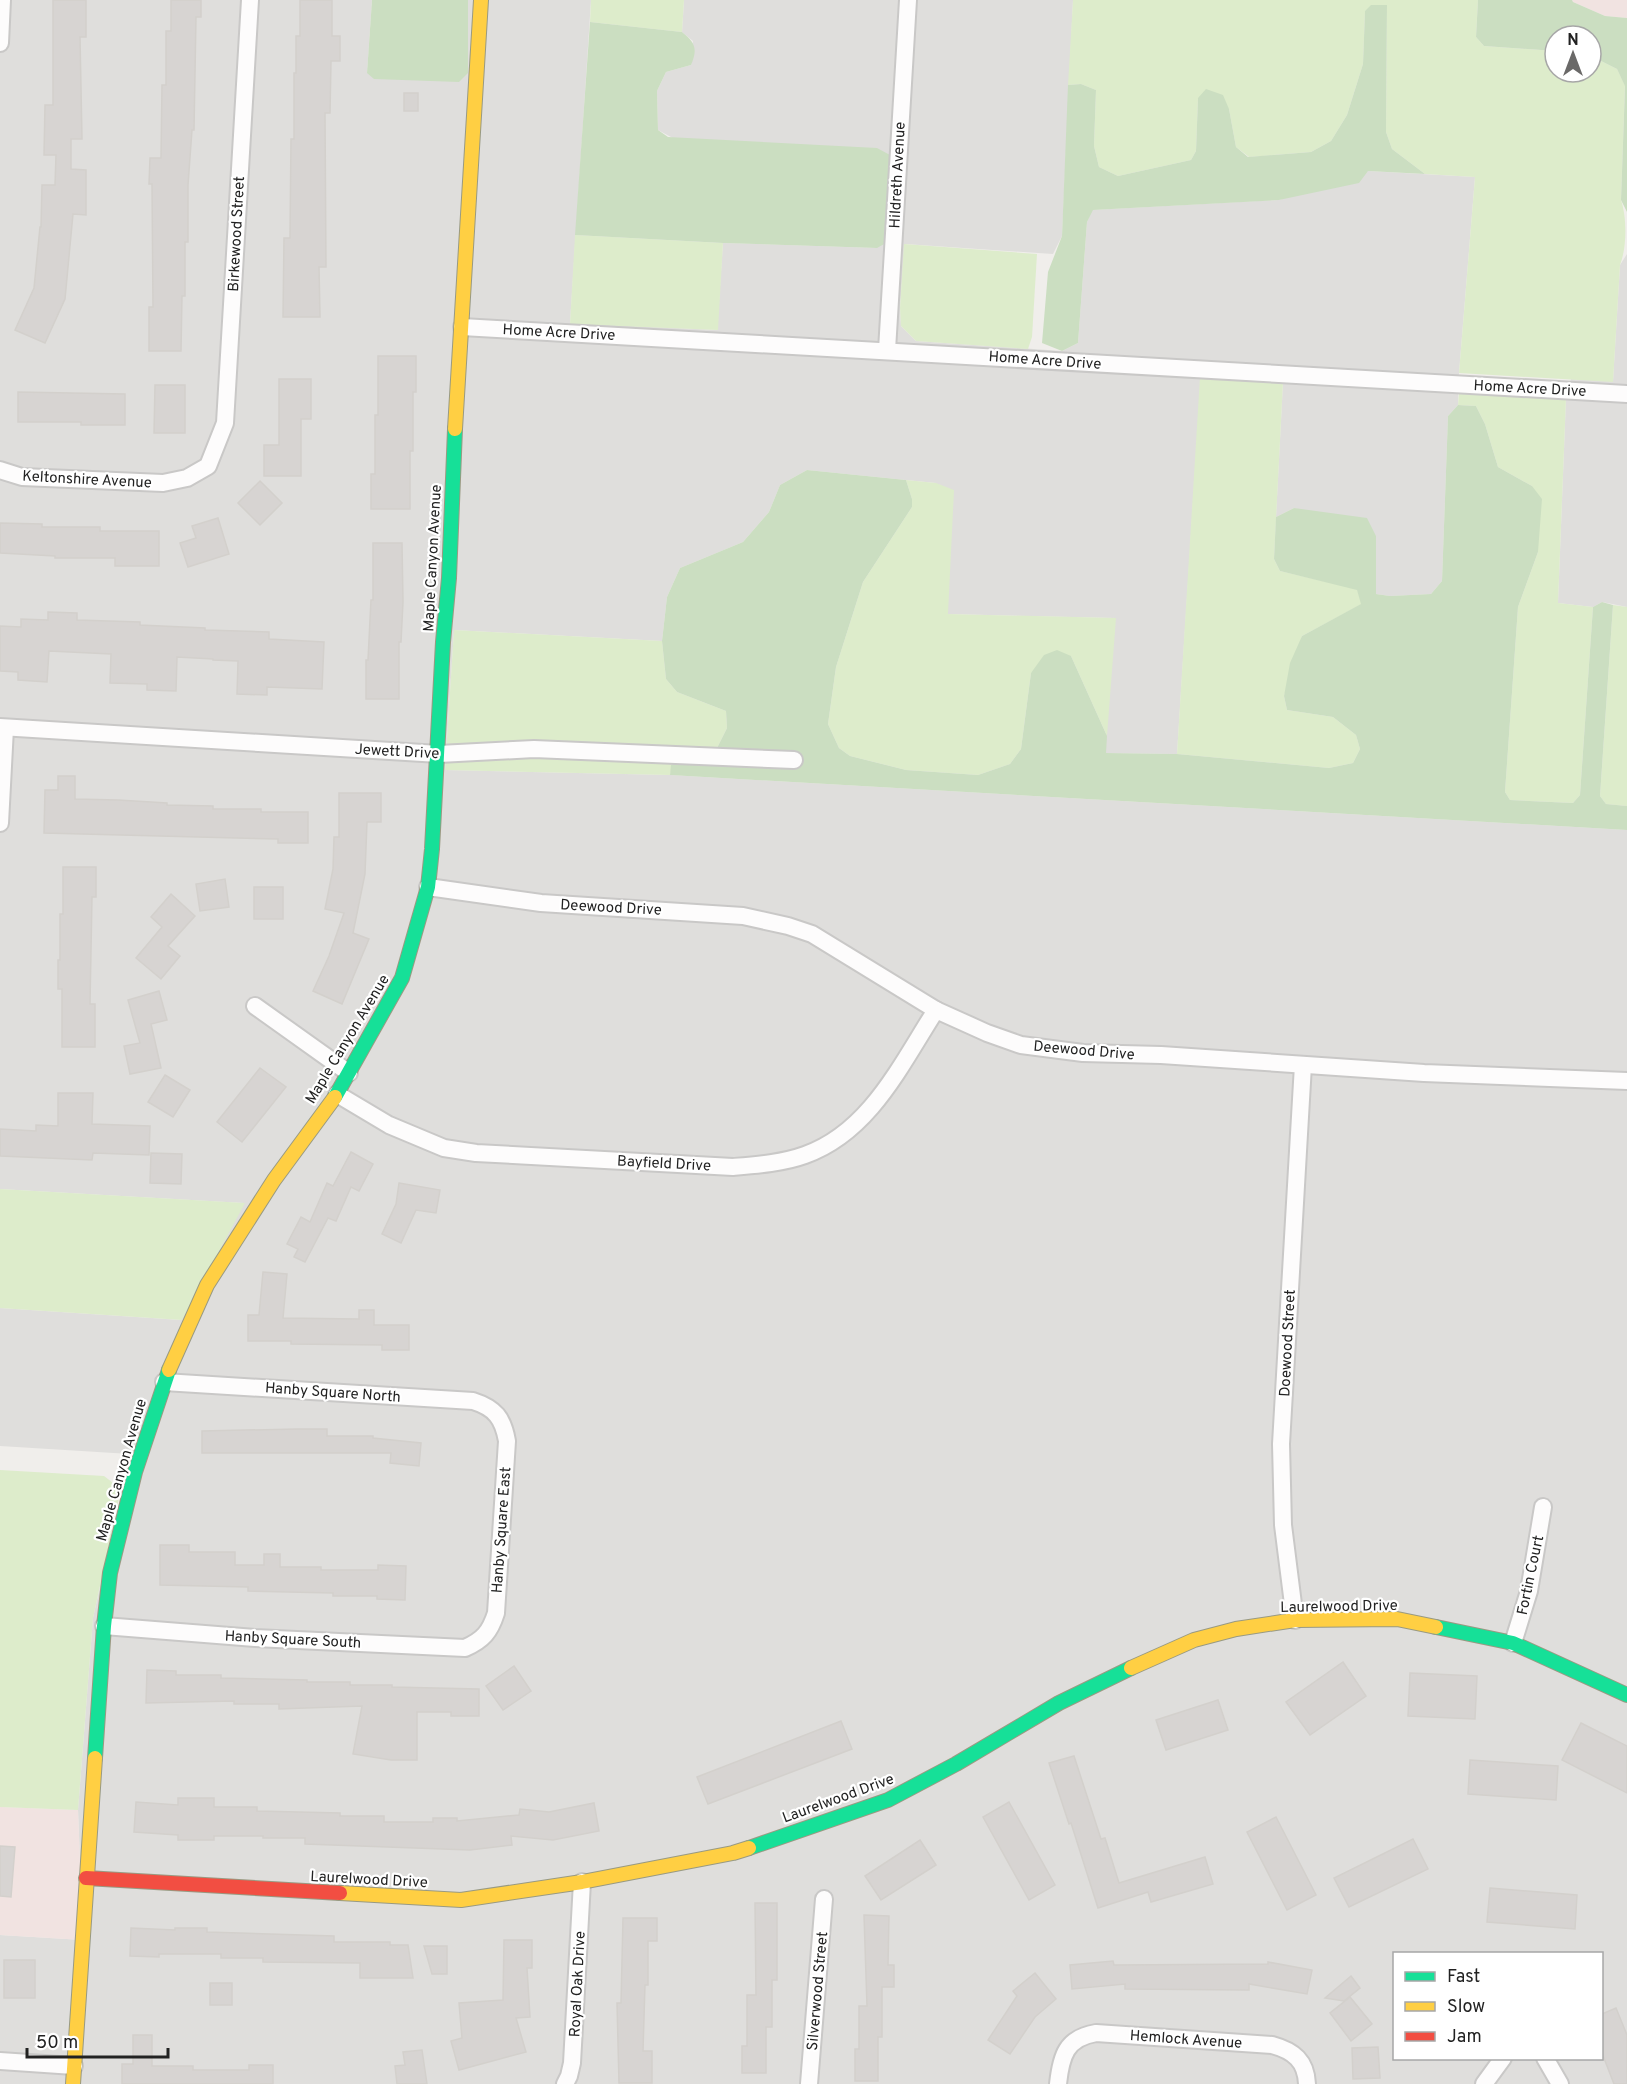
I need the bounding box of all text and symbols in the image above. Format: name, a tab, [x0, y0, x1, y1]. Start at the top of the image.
north arrow	[1543, 24, 1603, 84]
text: N	[1567, 31, 1579, 51]
street label: Hildreth Avenue	[886, 121, 911, 229]
street label: Birkewood Street	[225, 176, 250, 292]
street label: Home Acre Drive	[502, 321, 616, 346]
street label: Home Acre Drive	[988, 348, 1102, 375]
street label: Home Acre Drive	[1473, 377, 1587, 402]
street label: Keltonshire Avenue	[22, 468, 152, 493]
street label: Maple Canyon Avenue	[420, 484, 447, 632]
street label: Jewett Drive	[354, 741, 440, 764]
street label: Deewood Drive	[560, 896, 662, 921]
street label: Maple Canyon Avenue	[302, 972, 394, 1108]
street label: Deewood Drive	[1032, 1038, 1135, 1065]
street label: Bayfield Drive	[616, 1153, 711, 1176]
street label: Doewood Street	[1276, 1289, 1301, 1397]
street label: Hanby Square North	[264, 1379, 401, 1408]
street label: Maple Canyon Avenue	[93, 1397, 152, 1544]
street label: Hanby Square East	[489, 1466, 516, 1594]
street label: Fortin Court	[1514, 1534, 1549, 1617]
street label: Laurelwood Drive	[1280, 1597, 1398, 1618]
street label: Hanby Square South	[224, 1627, 362, 1654]
street label: Laurelwood Drive	[780, 1770, 897, 1828]
street label: Laurelwood Drive	[310, 1868, 428, 1893]
street label: Royal Oak Drive	[566, 1930, 591, 2038]
street label: Silverwood Street	[804, 1931, 833, 2051]
legend	[1393, 1952, 1603, 2060]
text: Fast	[1447, 1966, 1480, 1989]
text: Slow	[1447, 1996, 1485, 2019]
scale bar	[27, 2021, 168, 2059]
text: Jam	[1447, 2026, 1482, 2049]
street label: Hemlock Avenue	[1129, 2027, 1243, 2054]
text: 50 m	[36, 2032, 78, 2055]

